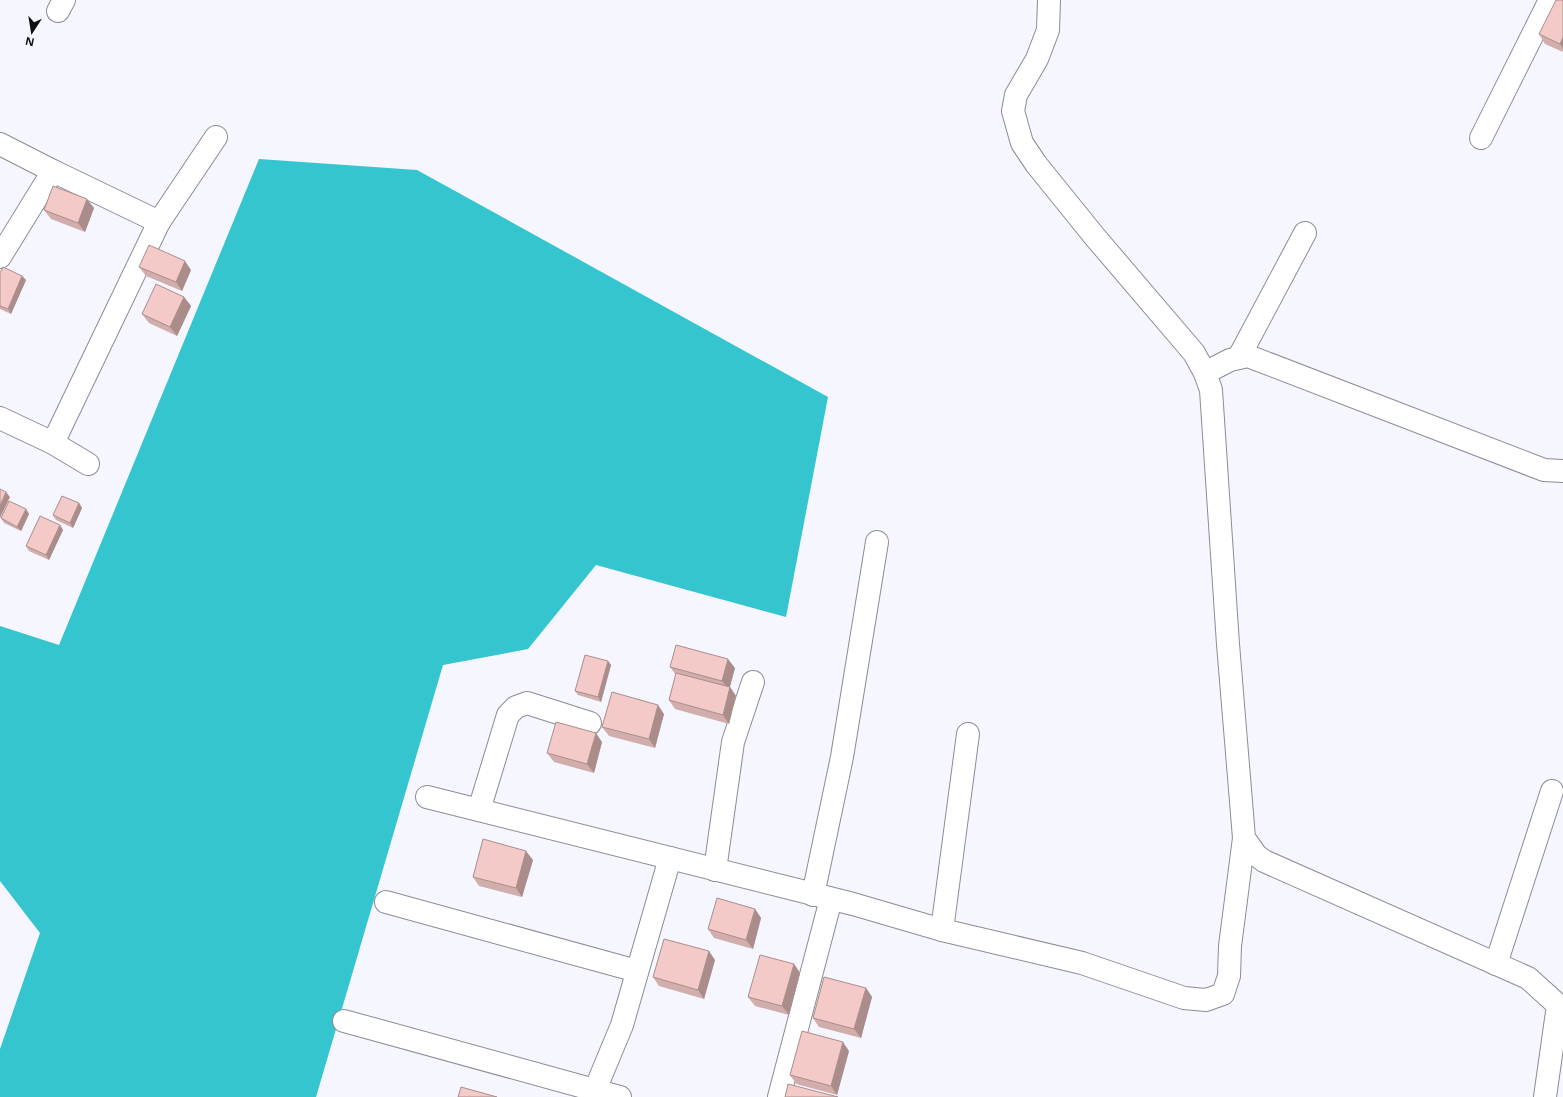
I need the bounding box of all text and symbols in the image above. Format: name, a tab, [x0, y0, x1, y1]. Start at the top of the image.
north arrow	[12, 12, 52, 52]
text: N	[24, 34, 36, 51]

